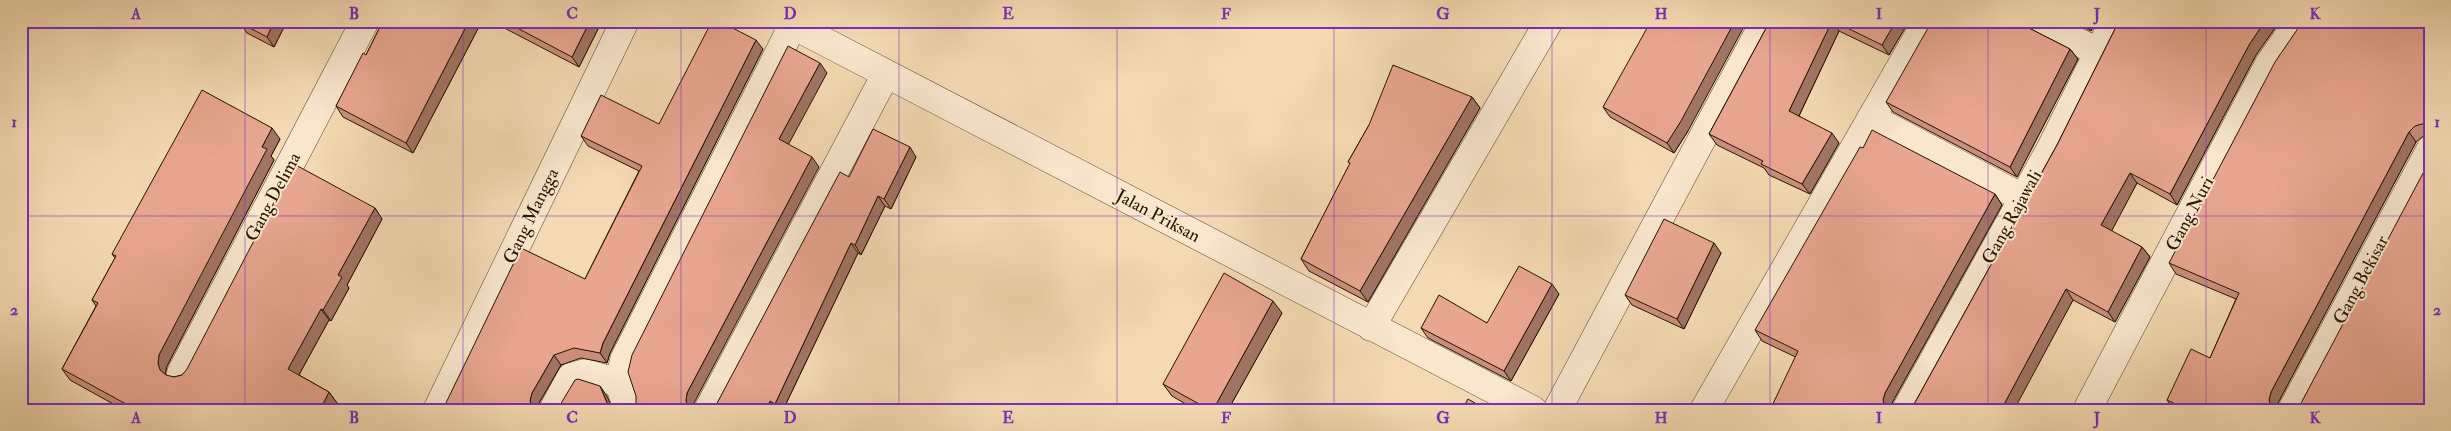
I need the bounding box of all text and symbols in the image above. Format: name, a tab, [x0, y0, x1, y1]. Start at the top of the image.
text: A	[130, 4, 142, 24]
text: B	[349, 4, 359, 24]
text: C	[566, 4, 578, 24]
text: D	[783, 4, 797, 24]
text: E	[1002, 4, 1014, 24]
text: F	[1221, 4, 1231, 24]
text: G	[1436, 4, 1450, 24]
text: H	[1654, 4, 1668, 24]
text: I	[1876, 4, 1883, 24]
text: J	[2093, 4, 2101, 25]
text: K	[2309, 4, 2321, 24]
text: 1	[11, 112, 17, 132]
text: 1	[2434, 112, 2440, 132]
street label: Gang Delima	[240, 148, 306, 245]
street label: Gang Mangga	[498, 164, 564, 268]
street label: Gang Rajawali	[1977, 166, 2047, 268]
street label: Gang Nuri	[2161, 173, 2219, 255]
street label: Jalan Priksan	[1111, 184, 1204, 248]
street label: Gang Bekisar	[2328, 231, 2394, 328]
text: 2	[10, 300, 18, 320]
text: 2	[2433, 300, 2441, 320]
text: A	[130, 408, 142, 428]
text: B	[349, 408, 359, 428]
text: C	[566, 408, 578, 428]
text: D	[783, 408, 797, 428]
text: E	[1002, 408, 1014, 428]
text: F	[1221, 408, 1231, 428]
text: G	[1436, 408, 1450, 428]
text: H	[1654, 408, 1668, 428]
text: I	[1876, 408, 1883, 428]
text: J	[2093, 408, 2101, 429]
text: K	[2309, 408, 2321, 428]

